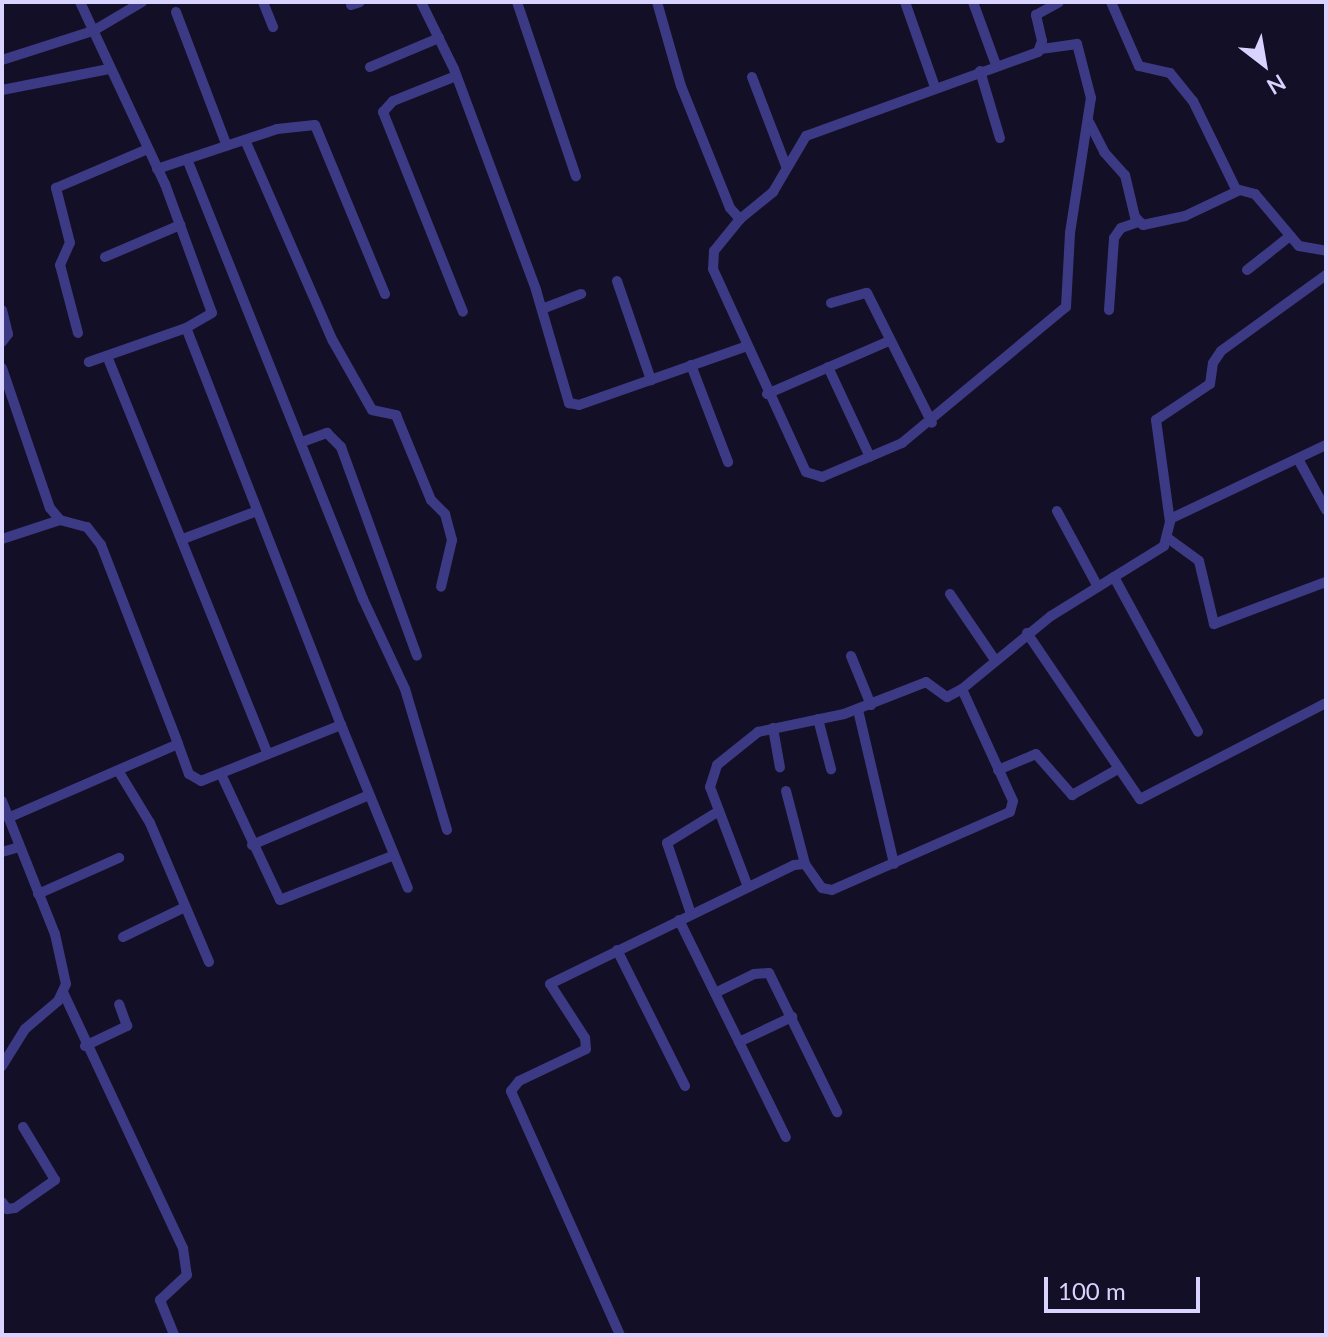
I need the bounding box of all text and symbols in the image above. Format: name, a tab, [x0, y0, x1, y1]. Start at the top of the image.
north arrow	[1224, 24, 1304, 104]
text: N	[1262, 69, 1291, 101]
scale bar	[1048, 1261, 1204, 1311]
text: 100 m	[1058, 1276, 1126, 1305]

